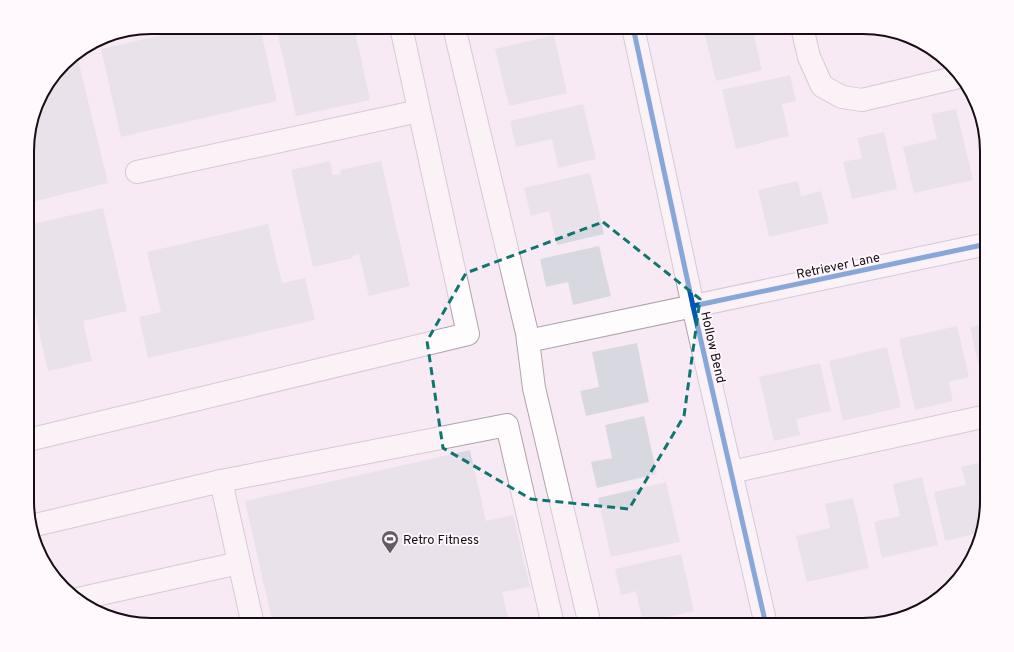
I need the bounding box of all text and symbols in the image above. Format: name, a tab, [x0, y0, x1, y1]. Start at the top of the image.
street label: Retriever Lane	[795, 250, 882, 284]
street label: Hollow Bend	[696, 310, 728, 385]
sports icon: Retro Fitness	[380, 529, 400, 554]
place label: Retro Fitness	[403, 533, 479, 549]

